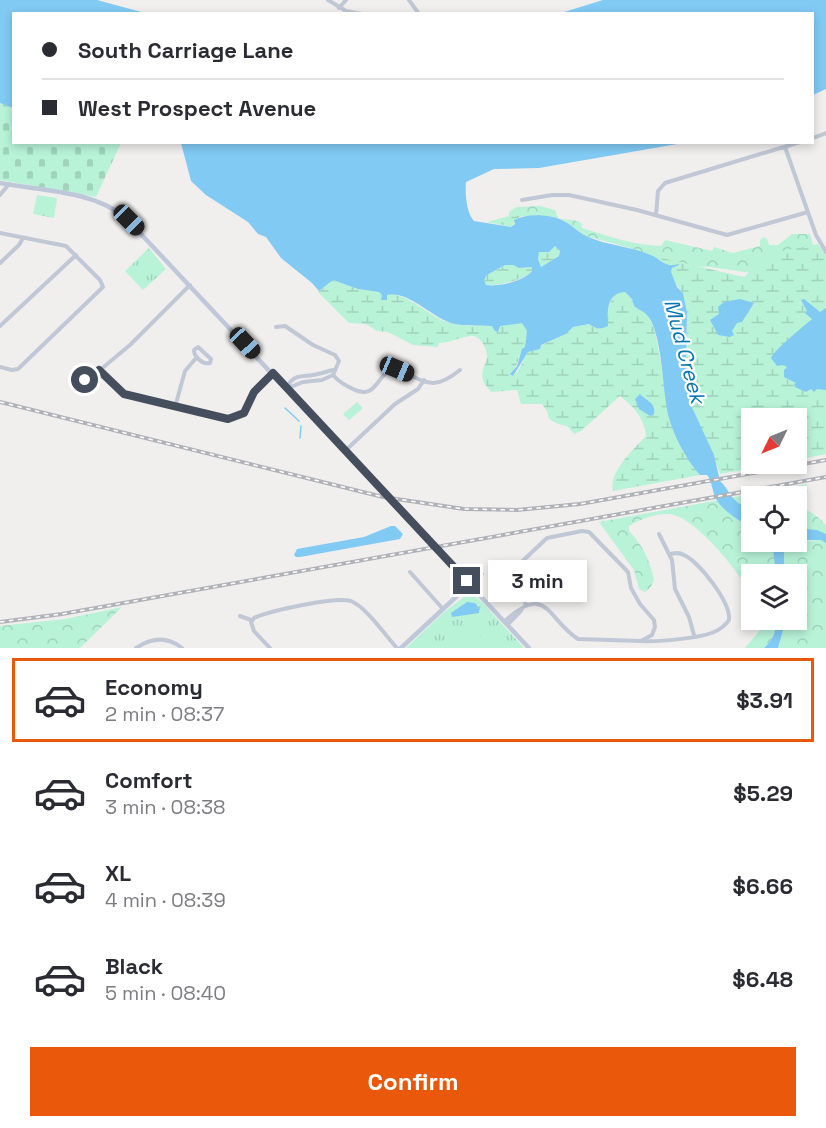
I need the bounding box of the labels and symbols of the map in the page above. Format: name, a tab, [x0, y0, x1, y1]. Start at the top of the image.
car	[110, 201, 148, 239]
water label: Mud Creek	[658, 296, 713, 409]
car	[226, 324, 264, 362]
car	[377, 354, 417, 384]
route start	[71, 366, 98, 393]
north arrow	[741, 408, 807, 474]
callout: 3 min	[488, 560, 587, 602]
route end	[453, 567, 480, 594]

